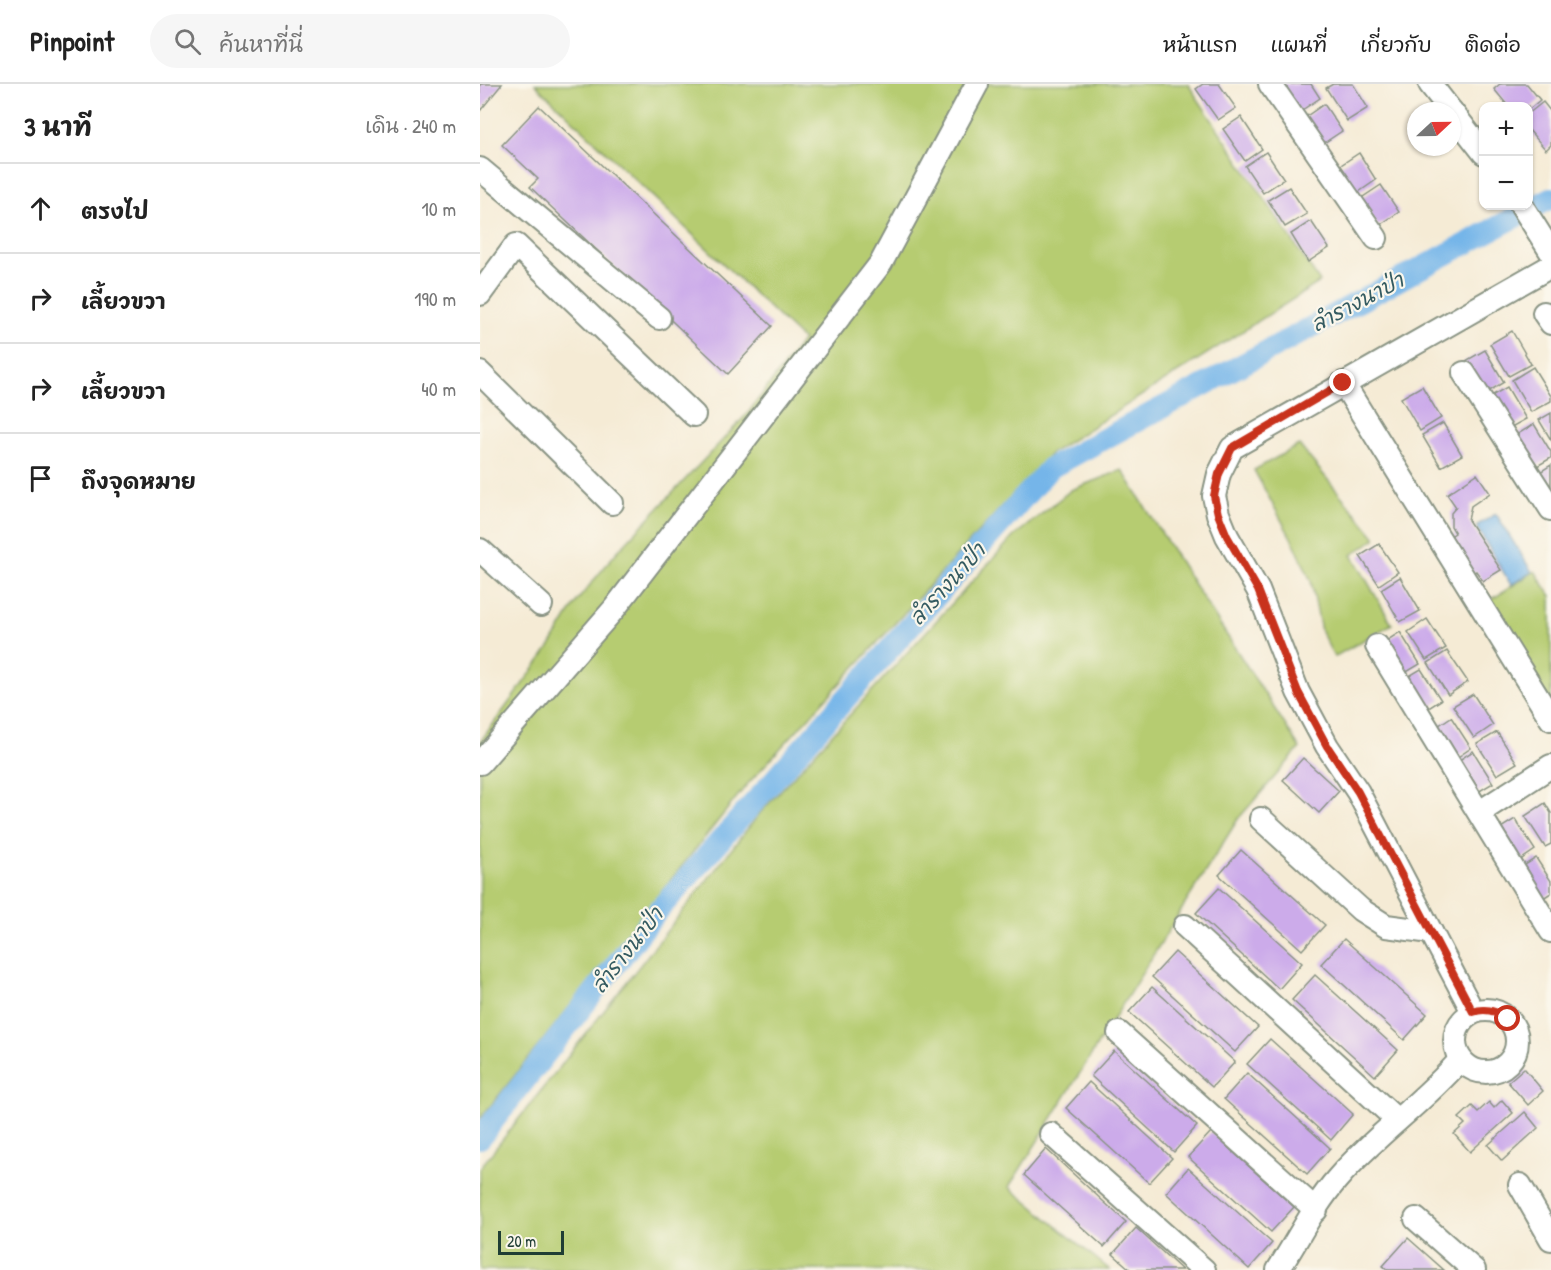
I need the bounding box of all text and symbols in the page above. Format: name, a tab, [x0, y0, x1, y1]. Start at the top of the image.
search box	[150, 14, 570, 68]
text: Pinpoint	[30, 22, 114, 60]
icon: search	[171, 25, 204, 58]
text: ค้นหาที่นี่	[219, 29, 303, 59]
text: หน้าแรก	[1163, 30, 1238, 59]
text: แผนที่	[1271, 30, 1327, 59]
text: เกี่ยวกับ	[1360, 30, 1432, 59]
text: ติดต่อ	[1465, 30, 1521, 59]
north arrow	[1407, 102, 1461, 156]
map controls	[1479, 102, 1533, 210]
button: +	[1479, 102, 1533, 156]
text: 3 นาที	[24, 109, 92, 144]
text: เดิน · 240 m	[365, 112, 456, 139]
button: −	[1479, 156, 1533, 210]
icon: ahead	[24, 192, 57, 225]
text: 10 m	[422, 195, 456, 222]
text: ตรงไป	[81, 196, 149, 226]
water label: ลำรางนาป่า	[1306, 265, 1410, 339]
icon: right	[24, 282, 57, 315]
text: 190 m	[414, 285, 456, 312]
text: เลี้ยวขวา	[81, 286, 165, 316]
route end	[1329, 369, 1355, 395]
icon: right	[24, 372, 57, 405]
text: 40 m	[421, 375, 456, 402]
text: เลี้ยวขวา	[81, 376, 165, 406]
icon: arrive	[24, 462, 57, 495]
text: ถึงจุดหมาย	[81, 466, 196, 496]
water label: ลำรางนาป่า	[902, 535, 993, 631]
water label: ลำรางนาป่า	[584, 900, 671, 999]
route start	[1494, 1005, 1520, 1031]
scale bar	[498, 1228, 564, 1256]
text: 20 m	[507, 1230, 536, 1252]

